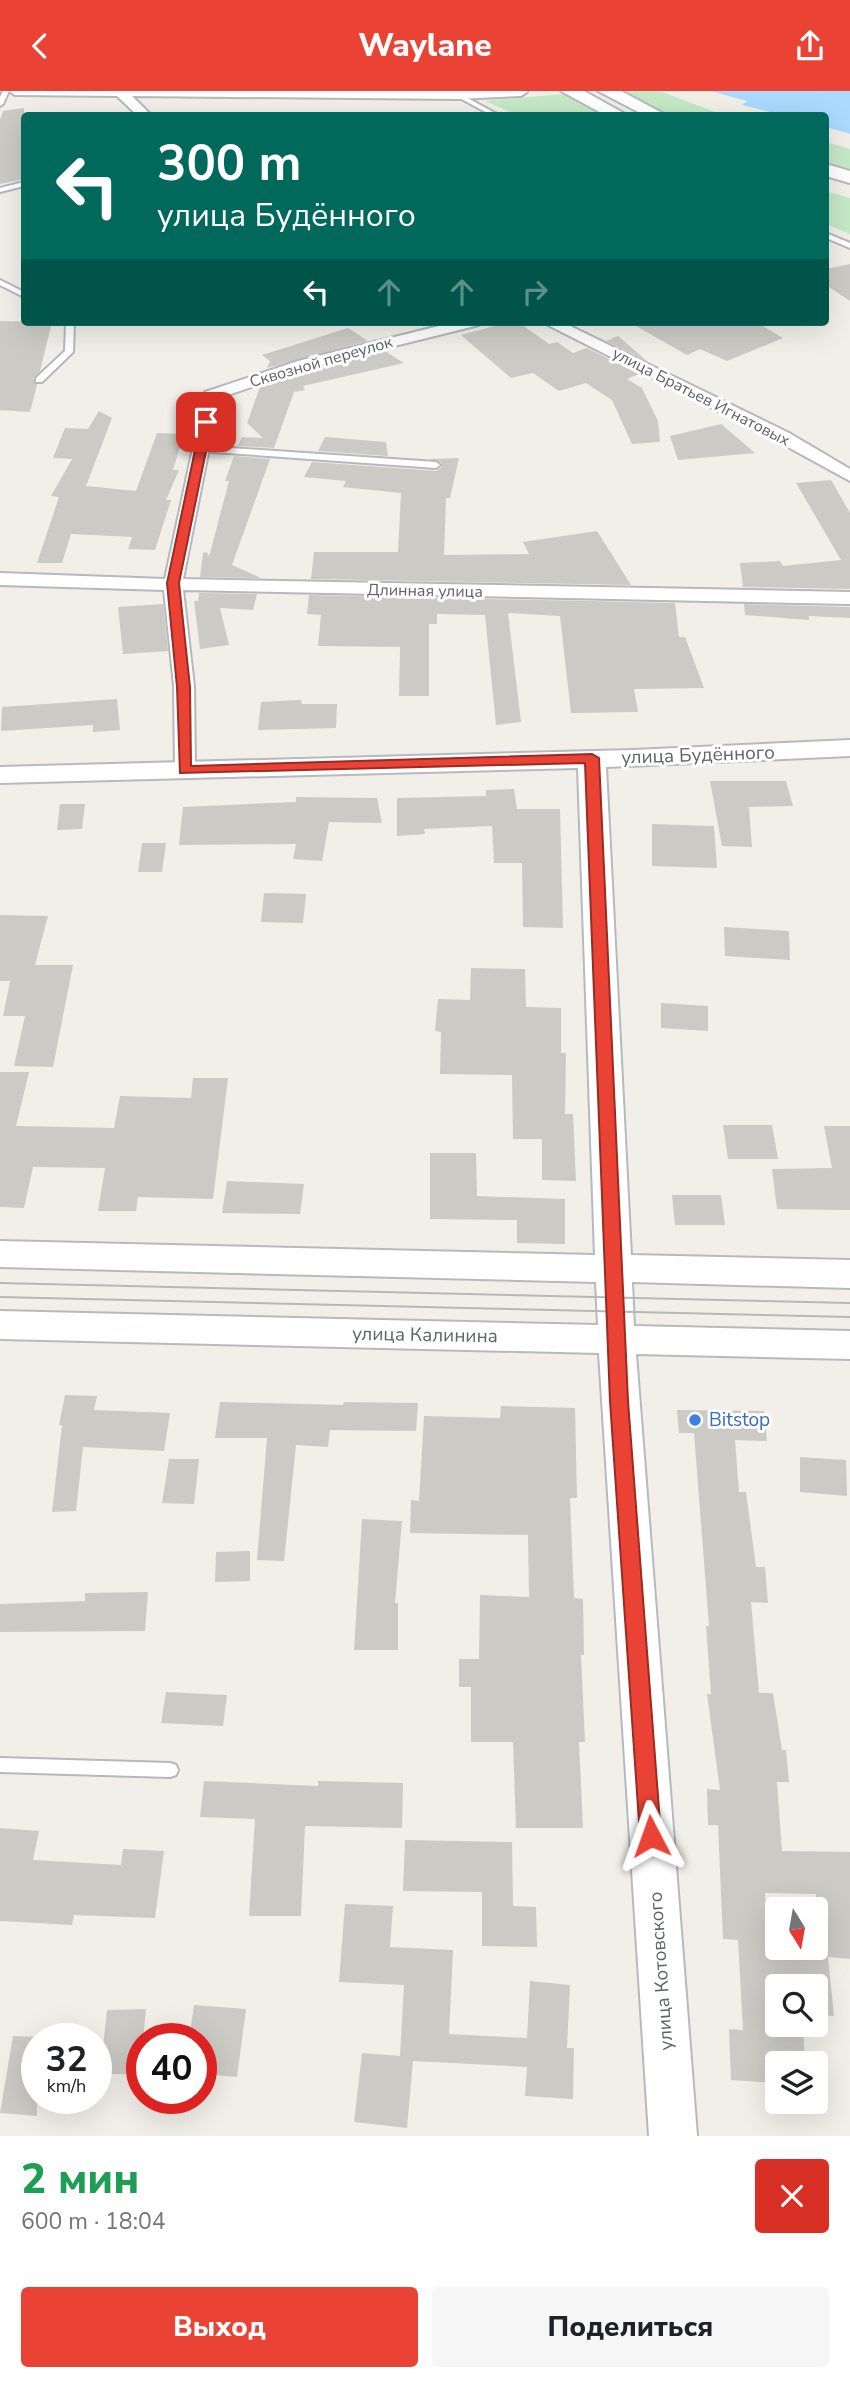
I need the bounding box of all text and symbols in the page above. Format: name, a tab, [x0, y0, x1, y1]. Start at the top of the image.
text: Waylane	[358, 24, 492, 67]
icon: back	[21, 27, 59, 65]
icon: share	[791, 27, 829, 65]
text: 300 m	[157, 130, 301, 197]
icon: left	[42, 140, 133, 231]
text: улица Будённого	[157, 194, 416, 237]
icon: left	[297, 273, 335, 311]
icon: ahead	[370, 273, 408, 311]
icon: ahead	[443, 273, 481, 311]
icon: right	[516, 273, 554, 311]
street label: Сквозной переулок	[247, 331, 395, 393]
street label: улица Братьев Игнатовых	[608, 343, 794, 452]
pin	[176, 392, 236, 452]
icon: arrive	[187, 403, 225, 441]
street label: Длинная улица	[367, 579, 483, 603]
street label: улица Будённого	[621, 739, 775, 771]
street label: улица Калинина	[352, 1321, 498, 1349]
place label: Bitstop	[709, 1407, 770, 1433]
marker: Bitstop	[687, 1412, 703, 1428]
position arrow	[614, 1799, 688, 1873]
street label: улица Котовского	[642, 1891, 680, 2051]
north arrow	[765, 1897, 828, 1960]
map controls	[765, 1897, 828, 2114]
button: search	[765, 1974, 828, 2037]
speed limit sign: 40	[126, 2023, 217, 2114]
text: 32	[45, 2036, 88, 2083]
button: layers	[765, 2051, 828, 2114]
text: km/h	[47, 2074, 86, 2098]
text: 2 мин	[21, 2151, 139, 2208]
button: close	[755, 2159, 829, 2233]
text: 600 m · 18:04	[21, 2206, 166, 2237]
button: Выход	[21, 2287, 418, 2367]
button: Поделиться	[432, 2287, 829, 2367]

